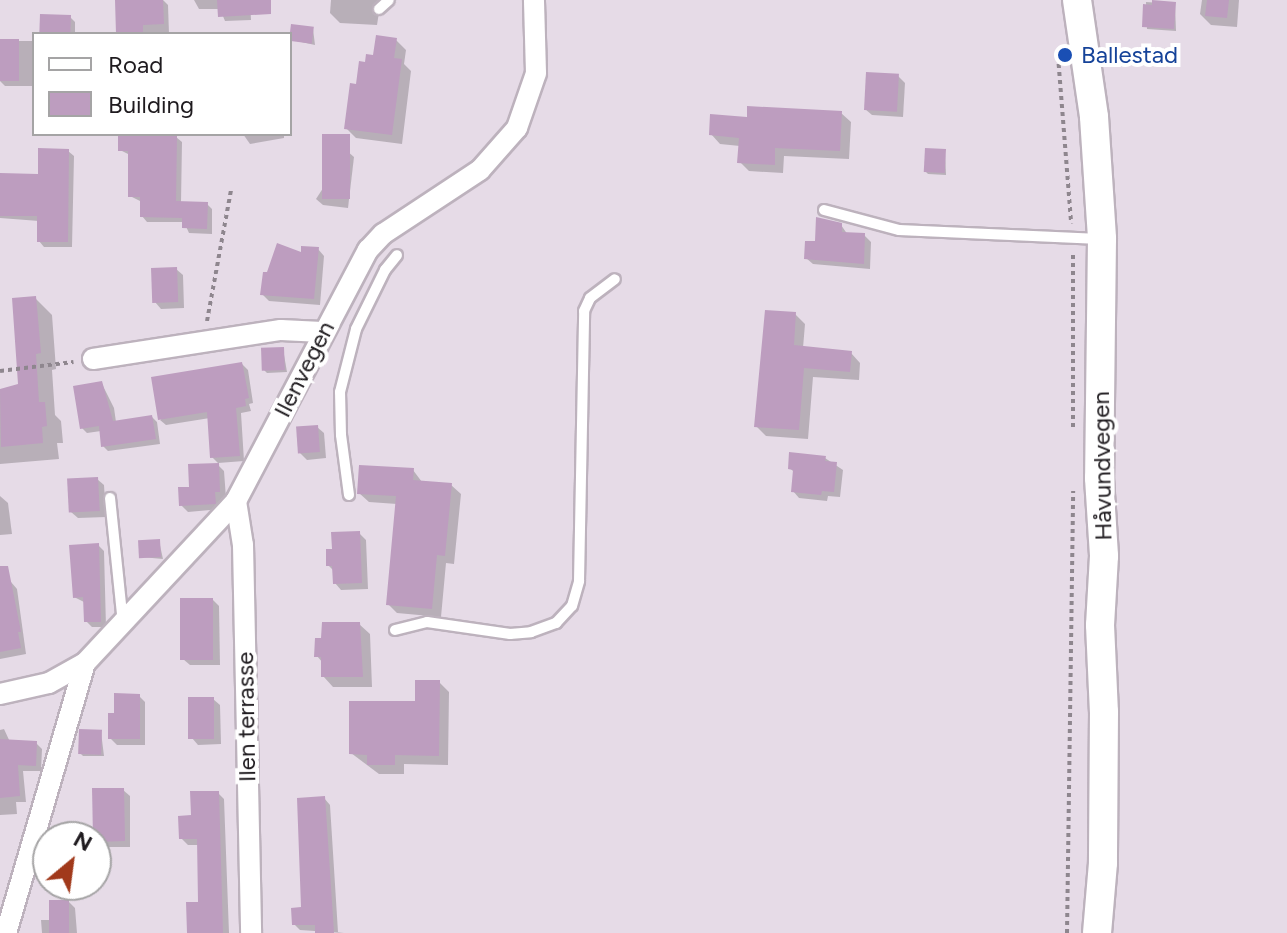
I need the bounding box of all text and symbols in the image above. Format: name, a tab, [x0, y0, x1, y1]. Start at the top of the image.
legend	[32, 32, 292, 136]
place label: Ballestad	[1081, 41, 1178, 69]
marker: Ballestad	[1056, 46, 1074, 64]
text: Road	[108, 50, 163, 79]
text: Building	[108, 90, 194, 119]
street label: Ilenvegen	[268, 316, 340, 422]
street label: Håvundvegen	[1086, 391, 1118, 541]
street label: Ilen terrasse	[230, 652, 262, 782]
north arrow	[32, 821, 112, 901]
text: N	[69, 825, 97, 857]

